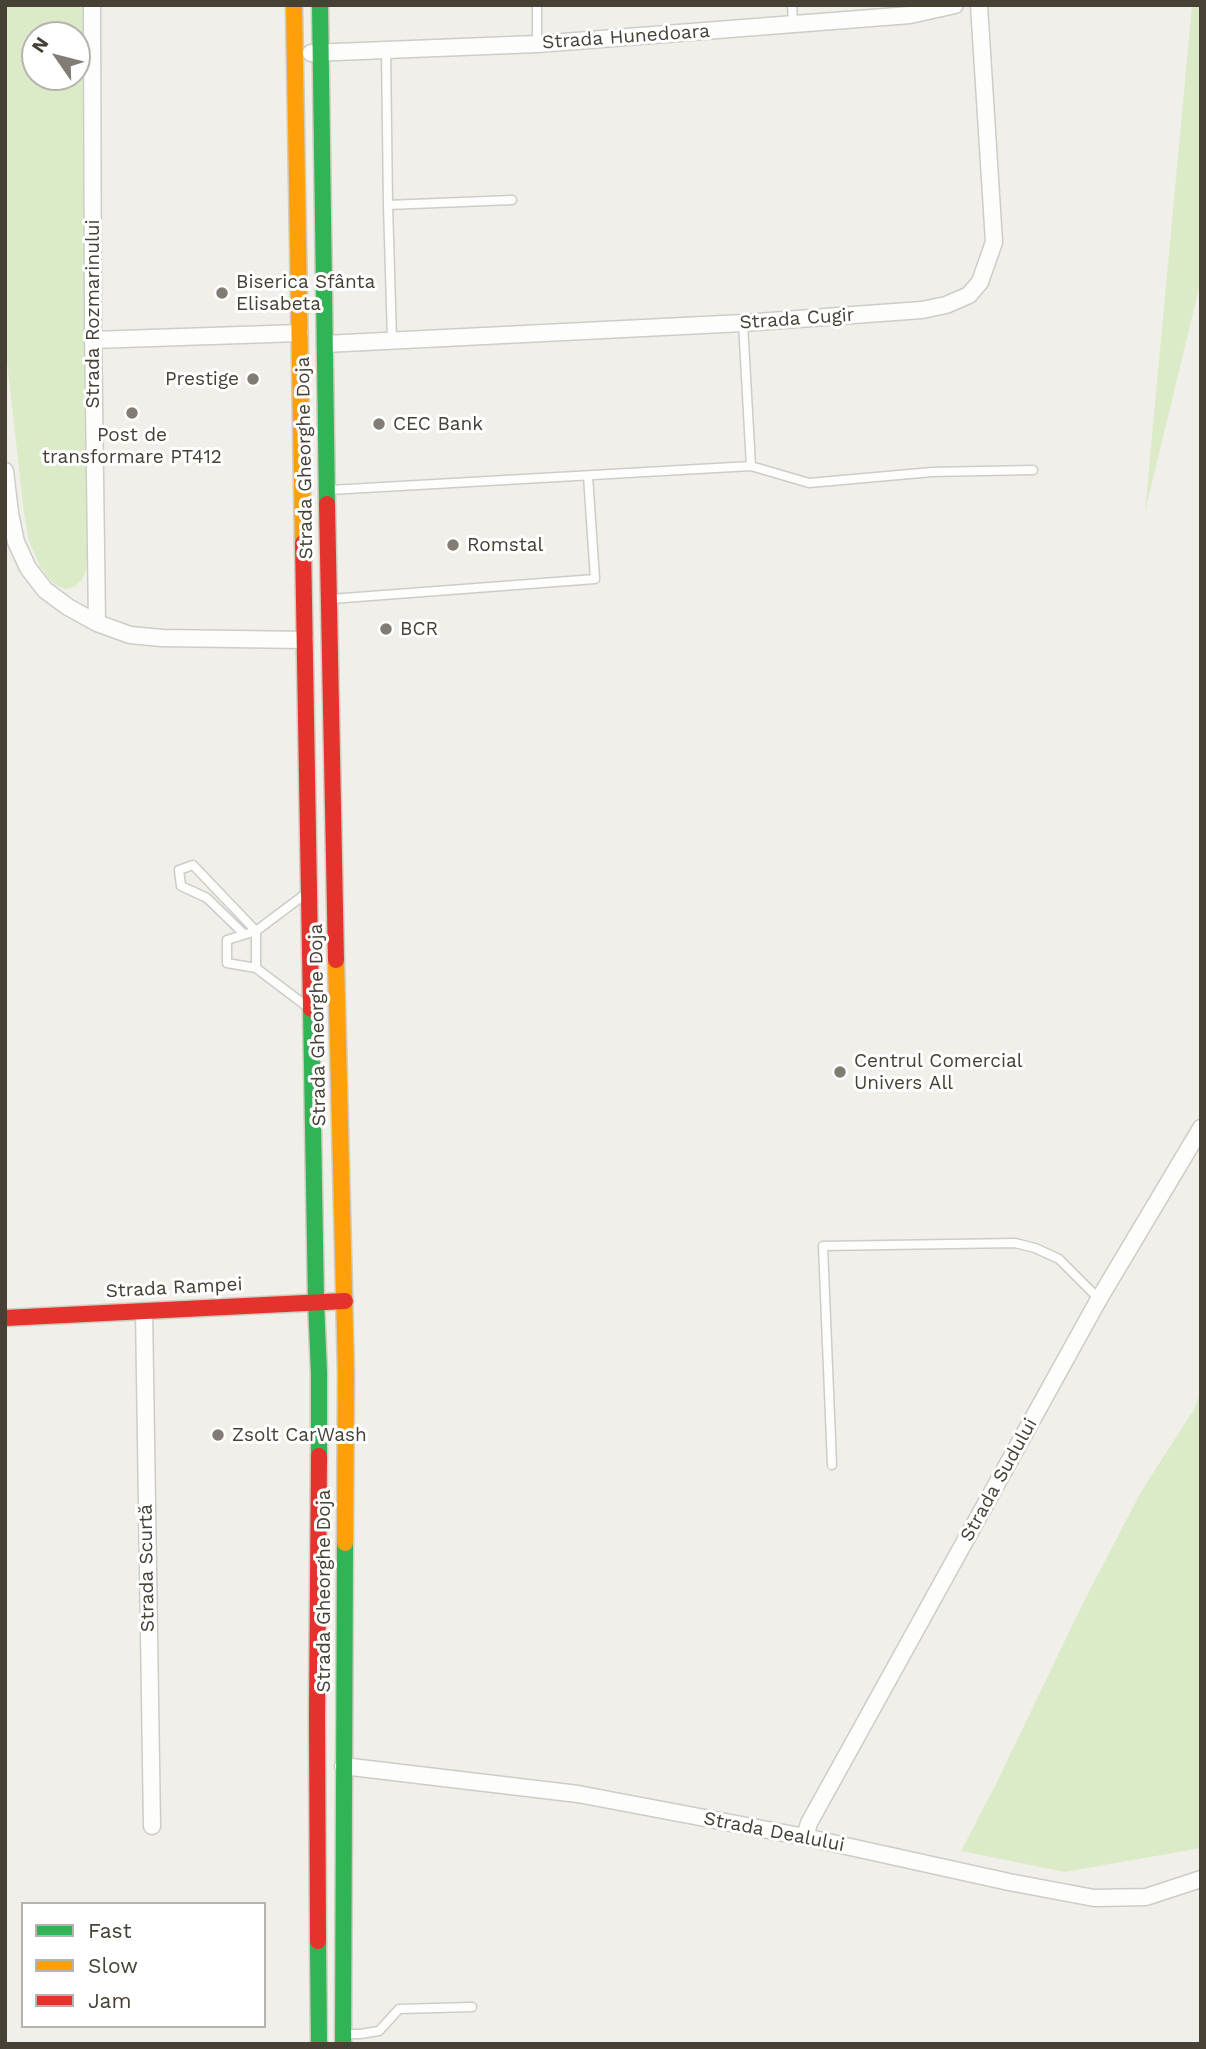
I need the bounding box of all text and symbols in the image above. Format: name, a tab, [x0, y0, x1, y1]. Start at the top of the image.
street label: Strada Hunedoara	[541, 20, 711, 54]
north arrow	[21, 21, 91, 91]
text: N	[27, 32, 53, 57]
street label: Strada Rozmarinului	[82, 220, 104, 408]
place label: Biserica Sfânta Elisabeta	[236, 271, 375, 315]
marker: Biserica Sfânta Elisabeta	[214, 285, 230, 301]
street label: Strada Cugir	[739, 304, 855, 334]
street label: Strada Gheorghe Doja	[292, 356, 318, 560]
place label: Prestige	[165, 368, 239, 390]
marker: Prestige	[245, 371, 261, 387]
marker: Post de transformare PT412	[124, 405, 140, 421]
place label: CEC Bank	[393, 413, 483, 435]
marker: CEC Bank	[371, 416, 387, 432]
place label: Post de transformare PT412	[42, 424, 222, 468]
place label: Romstal	[467, 534, 543, 556]
marker: Romstal	[445, 537, 461, 553]
place label: BCR	[400, 618, 438, 640]
marker: BCR	[378, 621, 394, 637]
street label: Strada Gheorghe Doja	[305, 923, 331, 1127]
place label: Centrul Comercial Univers All	[854, 1050, 1023, 1094]
marker: Centrul Comercial Univers All	[832, 1064, 848, 1080]
street label: Strada Rampei	[105, 1273, 243, 1303]
street label: Strada Sudului	[956, 1414, 1042, 1546]
place label: Zsolt CarWash	[232, 1424, 367, 1446]
marker: Zsolt CarWash	[210, 1427, 226, 1443]
street label: Strada Gheorghe Doja	[313, 1490, 335, 1692]
street label: Strada Scurtă	[134, 1504, 160, 1632]
street label: Strada Dealului	[702, 1807, 846, 1857]
legend	[21, 1902, 266, 2028]
text: Fast	[88, 1918, 132, 1943]
text: Slow	[88, 1953, 138, 1978]
text: Jam	[88, 1988, 131, 2013]

